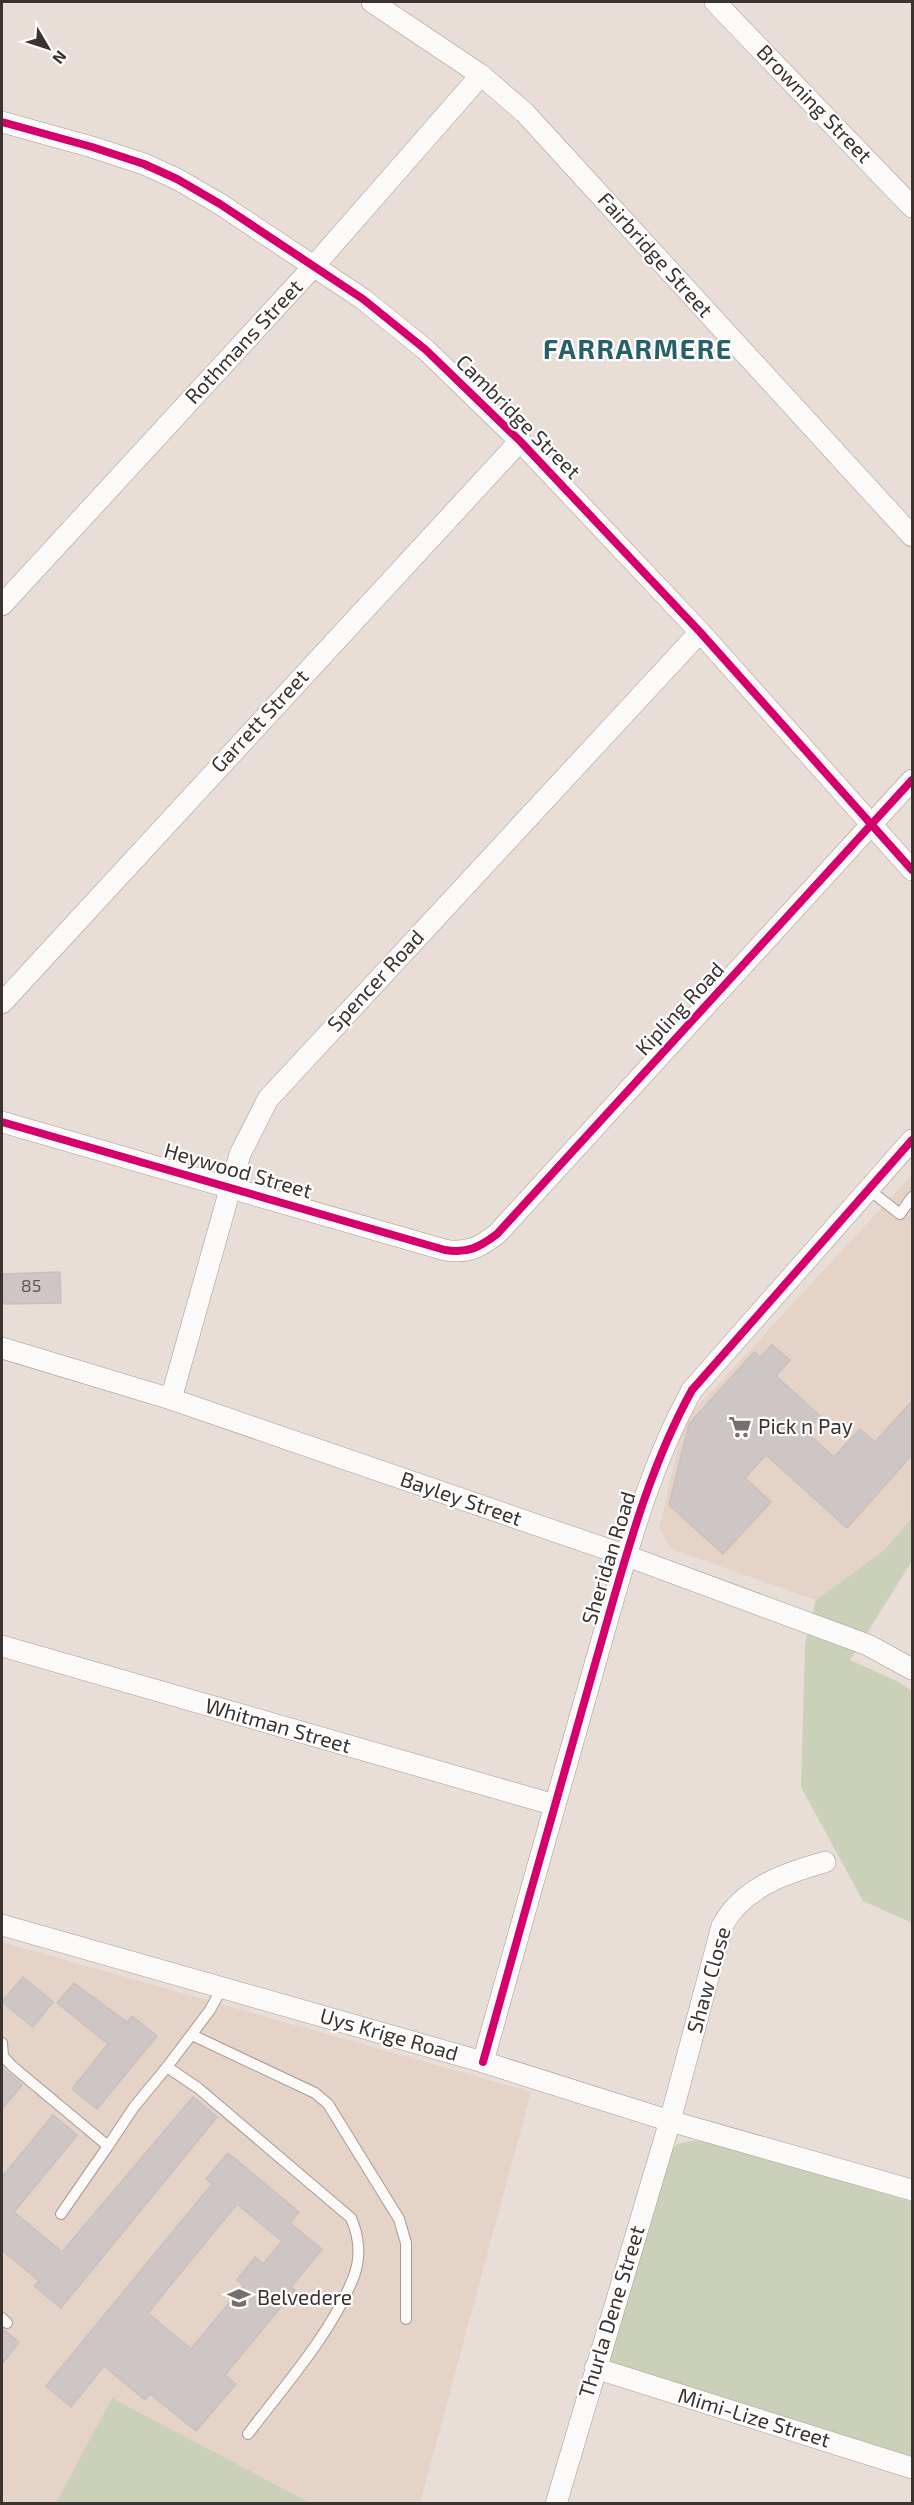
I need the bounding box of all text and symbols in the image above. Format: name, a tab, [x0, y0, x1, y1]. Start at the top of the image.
north arrow	[18, 18, 78, 78]
street label: Browning Street	[752, 39, 878, 167]
text: N	[49, 47, 71, 68]
street label: Fairbridge Street	[593, 186, 719, 322]
street label: Rothmans Street	[179, 274, 307, 408]
district label: FARRARMERE	[543, 332, 733, 364]
street label: Cambridge Street	[452, 349, 586, 483]
street label: Garrett Street	[205, 663, 313, 777]
street label: Spencer Road	[321, 924, 428, 1036]
street label: Kipling Road	[629, 956, 728, 1060]
street label: Heywood Street	[162, 1137, 315, 1203]
house number: 85	[21, 1274, 41, 1296]
place label: Pick n Pay	[758, 1413, 853, 1438]
supermarket icon: Pick n Pay	[727, 1414, 753, 1440]
street label: Bayley Street	[397, 1465, 526, 1530]
street label: Sheridan Road	[575, 1488, 640, 1627]
street label: Whitman Street	[203, 1692, 354, 1757]
street label: Shaw Close	[680, 1924, 735, 2036]
street label: Uys Krige Road	[318, 2002, 461, 2065]
street label: Thurla Dene Street	[572, 2222, 649, 2401]
place label: Belvedere	[257, 2284, 352, 2309]
school or university icon: Belvedere	[226, 2285, 252, 2311]
street label: Mimi-Lize Street	[675, 2382, 833, 2452]

